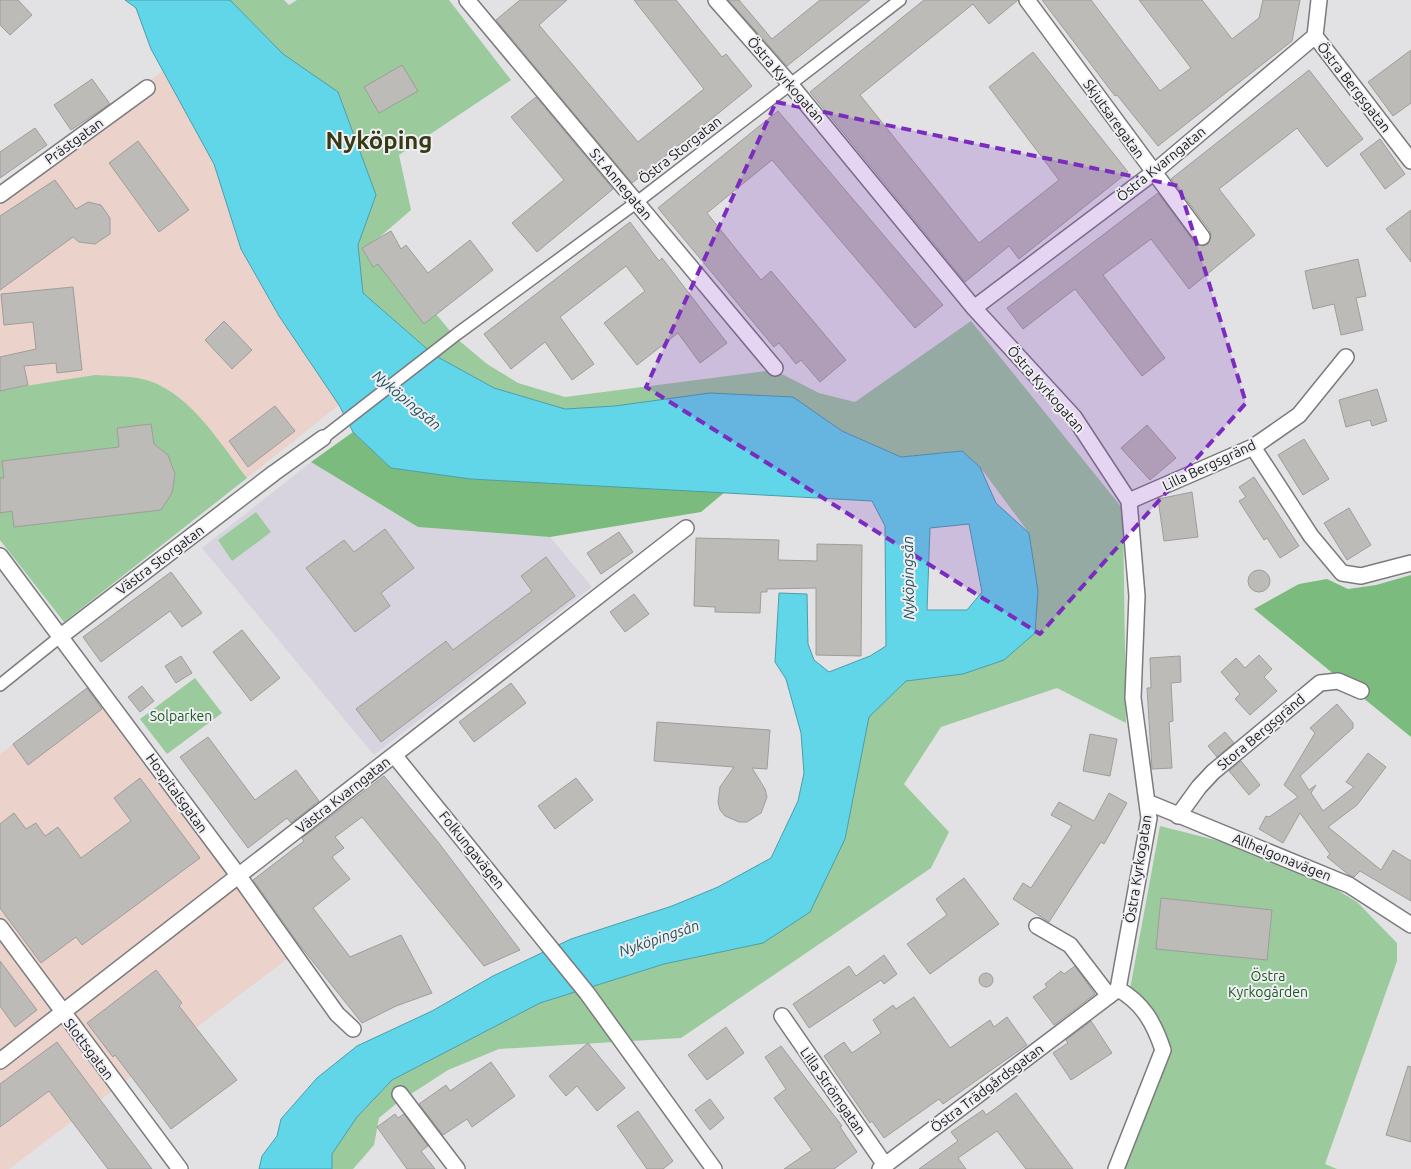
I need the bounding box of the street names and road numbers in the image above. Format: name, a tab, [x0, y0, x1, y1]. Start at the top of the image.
street label: Östra Kyrkogatan	[744, 33, 829, 127]
street label: Östra Bergsgatan	[1314, 38, 1395, 135]
street label: Skjutsaregatan	[1080, 76, 1148, 162]
street label: Östra Storgatan	[635, 112, 724, 187]
street label: Prästgatan	[42, 114, 106, 168]
street label: Östra Kvarngatan	[1113, 122, 1209, 205]
street label: S:t Annegatan	[587, 145, 655, 223]
street label: Östra Kyrkogatan	[1004, 342, 1089, 436]
street label: Lilla Bergsgränd	[1160, 436, 1258, 494]
street label: Västra Storgatan	[113, 522, 207, 598]
street label: Stora Bergsgränd	[1214, 691, 1308, 773]
street label: Hospitalsgatan	[143, 750, 211, 836]
street label: Västra Kvarngatan	[293, 753, 393, 837]
street label: Folkungavägen	[436, 808, 508, 892]
street label: Östra Kyrkogatan	[1121, 813, 1154, 924]
street label: Allhelgonavägen	[1230, 830, 1334, 884]
street label: Slottsgatan	[61, 1015, 117, 1083]
street label: Östra Trädgårdsgatan	[927, 1040, 1046, 1136]
street label: Lilla Strömgatan	[797, 1044, 869, 1138]

